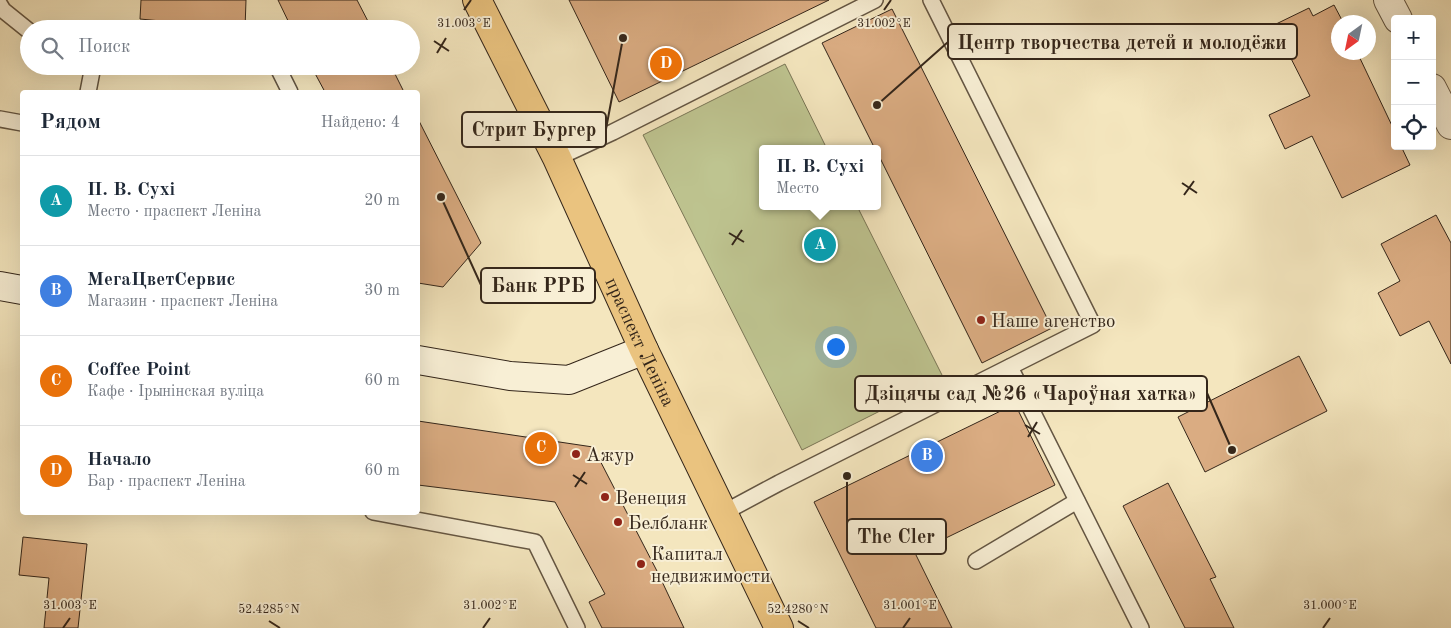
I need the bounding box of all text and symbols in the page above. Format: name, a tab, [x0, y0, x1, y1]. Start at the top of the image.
north arrow	[1331, 15, 1376, 60]
map controls	[1391, 15, 1436, 150]
button: +	[1391, 15, 1436, 60]
text: 31.003°E	[437, 18, 491, 30]
text: 31.002°E	[857, 18, 911, 30]
search box	[20, 20, 420, 75]
callout: Центр творчества детей и молодёжи	[948, 24, 1297, 59]
icon: search	[38, 34, 66, 62]
text: Центр творчества детей и молодёжи	[957, 34, 1287, 54]
text: Поиск	[78, 38, 130, 57]
pin: D	[650, 45, 682, 83]
button: −	[1391, 60, 1436, 105]
button: locate	[1391, 105, 1436, 150]
text: Рядом	[40, 112, 101, 133]
callout: Стрит Бургер	[462, 112, 606, 147]
text: Найдено: 4	[321, 115, 400, 131]
text: Стрит Бургер	[472, 121, 596, 141]
popup	[759, 145, 881, 210]
text: П. В. Сухі	[776, 158, 864, 177]
text: П. В. Сухі	[87, 181, 175, 200]
text: Место	[776, 181, 819, 197]
text: A	[50, 193, 62, 209]
text: 20 m	[364, 193, 400, 209]
text: Место · праспект Леніна	[87, 204, 261, 220]
pin: A	[804, 226, 836, 264]
callout: Банк РРБ	[481, 268, 595, 303]
text: МегаЦветСервис	[87, 271, 235, 290]
street label: праспект Леніна	[601, 275, 677, 411]
text: Банк РРБ	[491, 277, 585, 297]
text: B	[50, 283, 62, 299]
text: 30 m	[364, 283, 400, 299]
text: Магазин · праспект Леніна	[87, 294, 278, 310]
place label: Наше агенство	[991, 313, 1116, 332]
marker: Наше агенство	[975, 314, 987, 326]
your location	[823, 334, 849, 360]
text: Coffee Point	[87, 361, 191, 380]
text: C	[51, 373, 61, 389]
text: 60 m	[364, 373, 400, 389]
callout: Дзіцячы сад №26 «Чароўная хатка»	[855, 376, 1207, 411]
text: Кафе · Ірынінская вуліца	[87, 384, 264, 400]
text: Дзіцячы сад №26 «Чароўная хатка»	[865, 385, 1197, 405]
pin: C	[525, 429, 557, 467]
pin: B	[911, 437, 943, 475]
place label: Ажур	[586, 447, 634, 466]
marker: Ажур	[570, 448, 582, 460]
text: Начало	[87, 451, 151, 470]
text: D	[50, 463, 62, 479]
text: 60 m	[364, 463, 400, 479]
text: Бар · праспект Леніна	[87, 474, 246, 490]
place label: Венеция	[615, 490, 687, 509]
marker: Венеция	[599, 491, 611, 503]
place label: Белбланк	[628, 515, 709, 534]
marker: Белбланк	[612, 516, 624, 528]
callout: The Cler	[847, 519, 946, 554]
text: The Cler	[857, 528, 935, 548]
place label: Капитал недвижимости	[651, 546, 771, 587]
marker: Капитал недвижимости	[635, 558, 647, 570]
text: 31.003°E	[43, 600, 97, 612]
text: 31.002°E	[463, 600, 517, 612]
text: 31.001°E	[883, 600, 937, 612]
text: 31.000°E	[1303, 600, 1357, 612]
text: 52.4285°N	[238, 603, 300, 616]
text: 52.4280°N	[767, 603, 829, 616]

